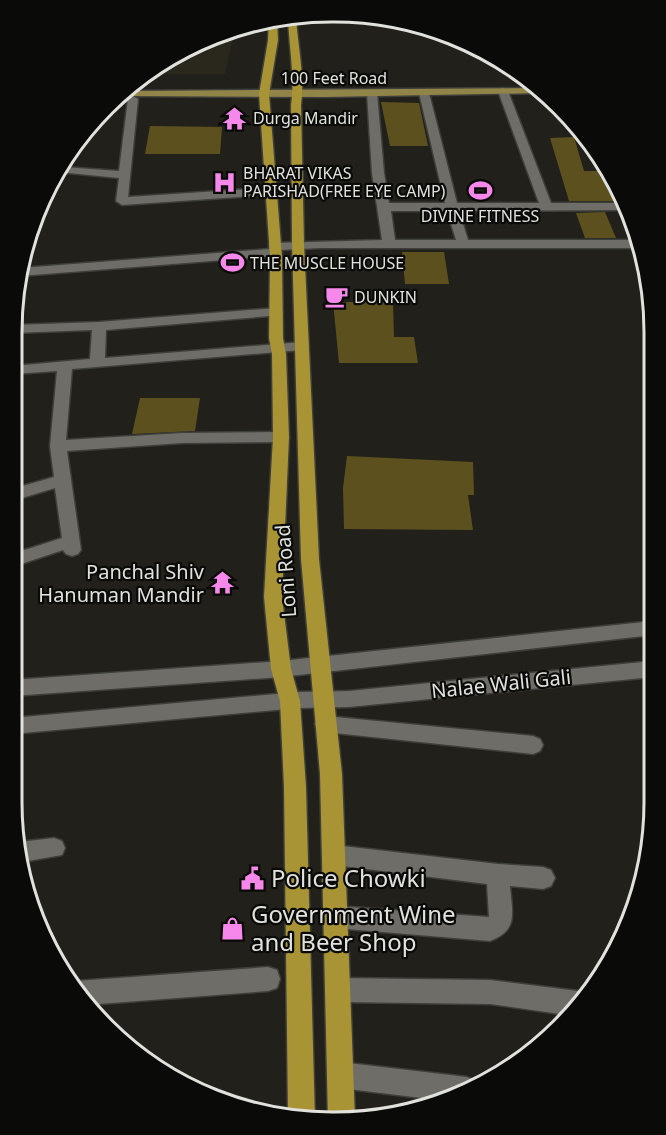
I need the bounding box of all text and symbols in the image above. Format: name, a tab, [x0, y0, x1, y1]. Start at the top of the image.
street label: 100 Feet Road	[281, 67, 387, 89]
temple icon: Durga Mandir	[222, 105, 248, 131]
place label: Durga Mandir	[253, 107, 358, 129]
place label: BHARAT VIKAS PARISHAD(FREE EYE CAMP)	[243, 162, 446, 202]
hospital icon: BHARAT VIKAS PARISHAD(FREE EYE CAMP)	[212, 169, 238, 195]
sports icon: DIVINE FITNESS	[467, 178, 493, 204]
place label: DIVINE FITNESS	[421, 205, 540, 227]
sports icon: THE MUSCLE HOUSE	[219, 250, 245, 276]
place label: THE MUSCLE HOUSE	[250, 252, 404, 274]
cafe icon: DUNKIN	[323, 284, 349, 310]
place label: DUNKIN	[354, 286, 417, 308]
street label: Loni Road	[269, 524, 302, 619]
place label: Panchal Shiv Hanuman Mandir	[38, 558, 205, 608]
temple icon: Panchal Shiv Hanuman Mandir	[209, 570, 235, 596]
street label: Nalae Wali Gali	[430, 663, 572, 704]
place label: Police Chowki	[271, 861, 426, 894]
public building icon: Police Chowki	[240, 866, 266, 892]
place label: Government Wine and Beer Shop	[251, 897, 456, 958]
shop icon: Government Wine and Beer Shop	[220, 916, 246, 942]

